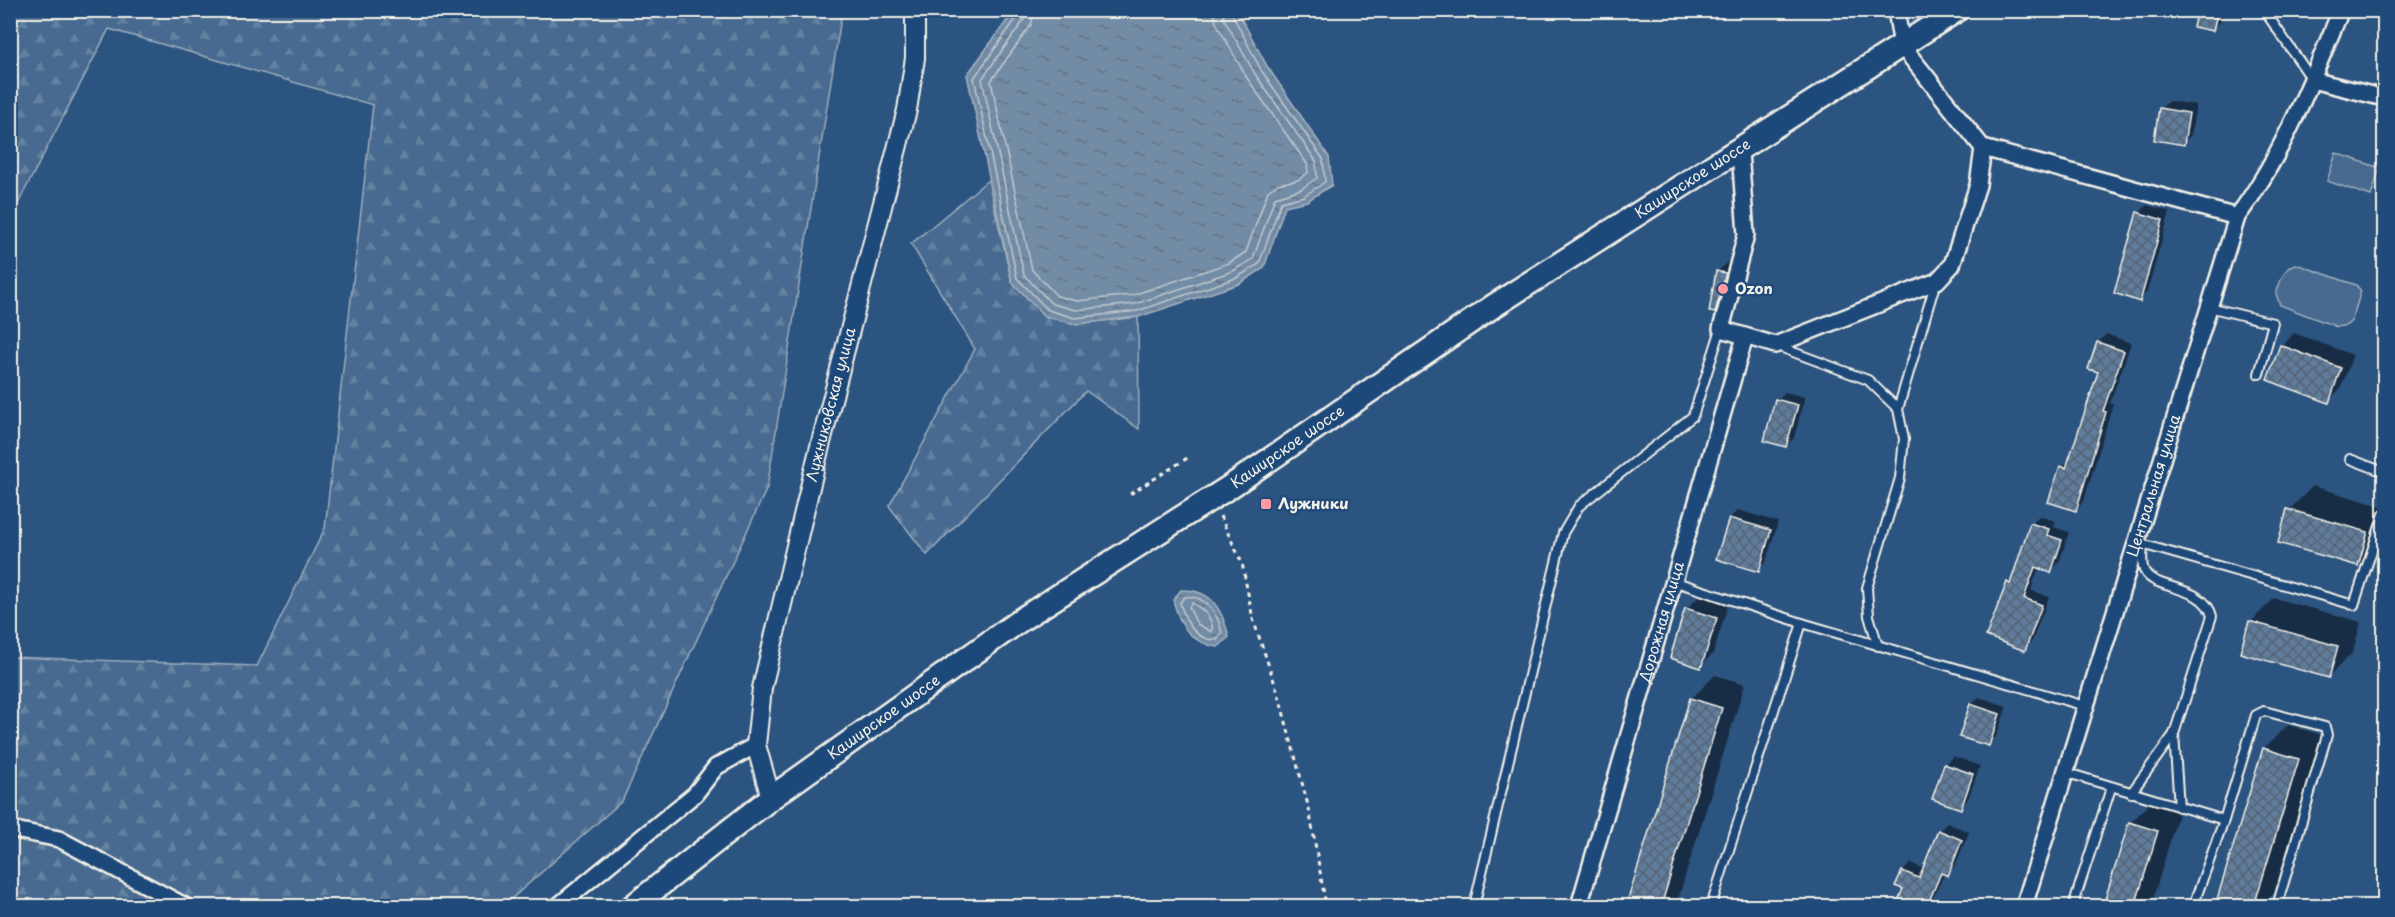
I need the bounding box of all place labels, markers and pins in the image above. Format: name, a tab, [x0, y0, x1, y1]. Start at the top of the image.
place label: Ozon	[1735, 276, 1773, 299]
marker: Ozon	[1716, 282, 1730, 296]
place label: Лужники	[1278, 491, 1349, 514]
marker: Лужники	[1259, 497, 1273, 511]

